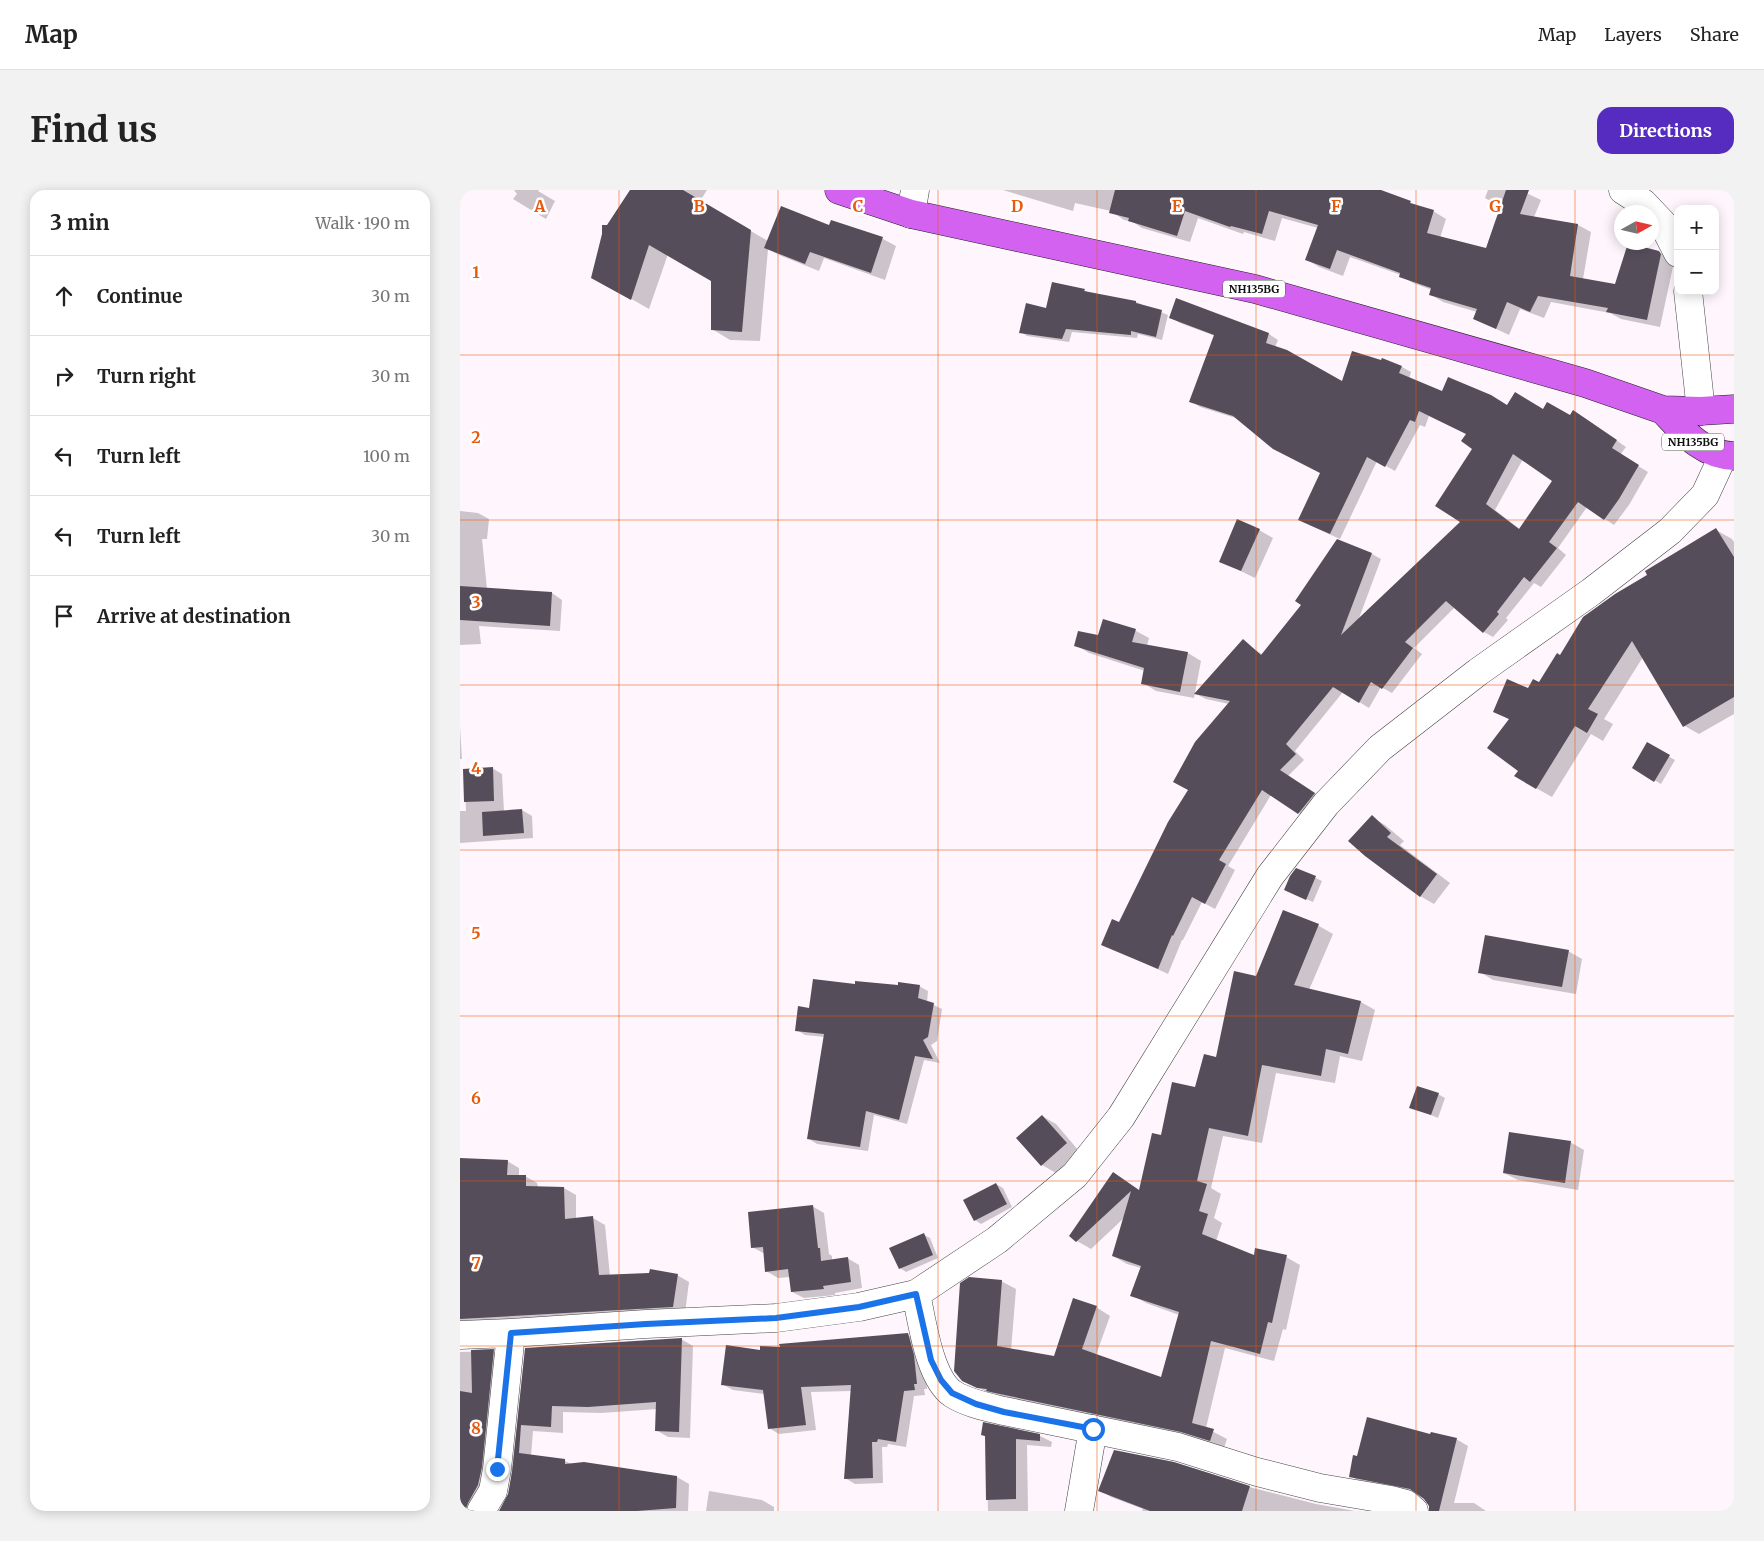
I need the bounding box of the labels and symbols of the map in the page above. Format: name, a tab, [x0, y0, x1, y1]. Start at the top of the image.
text: A	[533, 196, 546, 216]
text: B	[693, 196, 705, 216]
text: C	[853, 196, 863, 216]
text: D	[1011, 196, 1023, 216]
text: E	[1172, 196, 1183, 216]
text: F	[1331, 196, 1341, 216]
text: G	[1489, 196, 1501, 216]
north arrow	[1614, 205, 1659, 250]
text: 1	[472, 262, 480, 282]
road number: NH135BG	[1223, 280, 1285, 298]
text: 2	[471, 427, 481, 447]
road number: NH135BG	[1662, 433, 1724, 450]
text: 3	[471, 592, 481, 612]
text: 4	[471, 758, 481, 778]
text: 5	[471, 923, 481, 943]
text: 6	[471, 1088, 481, 1108]
text: 7	[471, 1253, 481, 1273]
text: 8	[471, 1418, 481, 1438]
route start	[1082, 1418, 1105, 1441]
route end	[486, 1458, 509, 1481]

